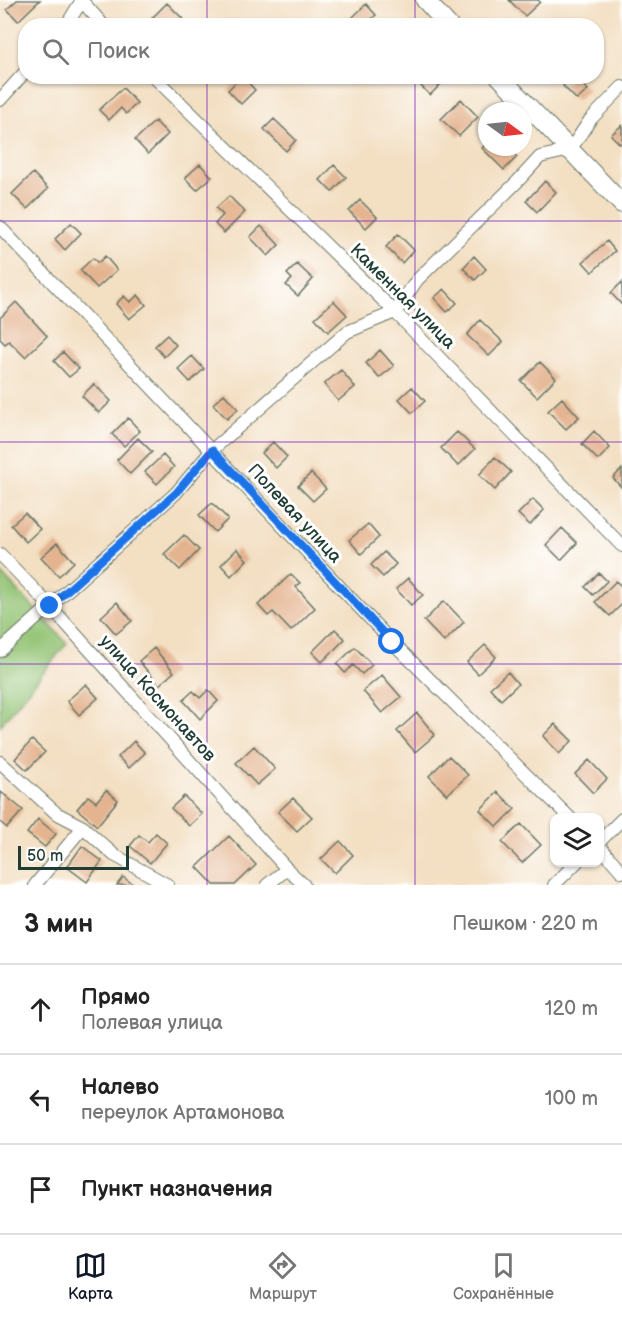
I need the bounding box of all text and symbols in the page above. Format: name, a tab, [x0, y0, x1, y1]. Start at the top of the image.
search box	[18, 18, 604, 84]
icon: search	[39, 35, 72, 68]
text: Поиск	[87, 38, 150, 65]
north arrow	[478, 102, 532, 156]
street label: Каменная улица	[346, 239, 460, 353]
street label: Полевая улица	[243, 459, 346, 567]
route end	[36, 592, 62, 618]
route start	[378, 628, 404, 654]
street label: улица Космонавтов	[95, 631, 220, 766]
map controls	[550, 813, 604, 867]
button: layers	[550, 813, 604, 867]
scale bar	[18, 843, 129, 870]
text: 50 m	[27, 847, 63, 866]
text: 3 мин	[24, 909, 93, 940]
text: Пешком · 220 m	[452, 912, 598, 936]
text: Прямо	[81, 984, 150, 1011]
icon: ahead	[24, 993, 57, 1026]
text: 120 m	[545, 997, 598, 1021]
text: Полевая улица	[81, 1011, 223, 1035]
text: Налево	[81, 1074, 159, 1101]
icon: left	[24, 1083, 57, 1116]
text: 100 m	[545, 1087, 598, 1111]
text: переулок Артамонова	[81, 1101, 285, 1125]
icon: arrive	[24, 1173, 57, 1206]
text: Пункт назначения	[81, 1176, 273, 1203]
tab: Карта	[68, 1249, 113, 1304]
tab: Маршрут	[249, 1249, 317, 1304]
tab: Сохранённые	[453, 1249, 554, 1304]

